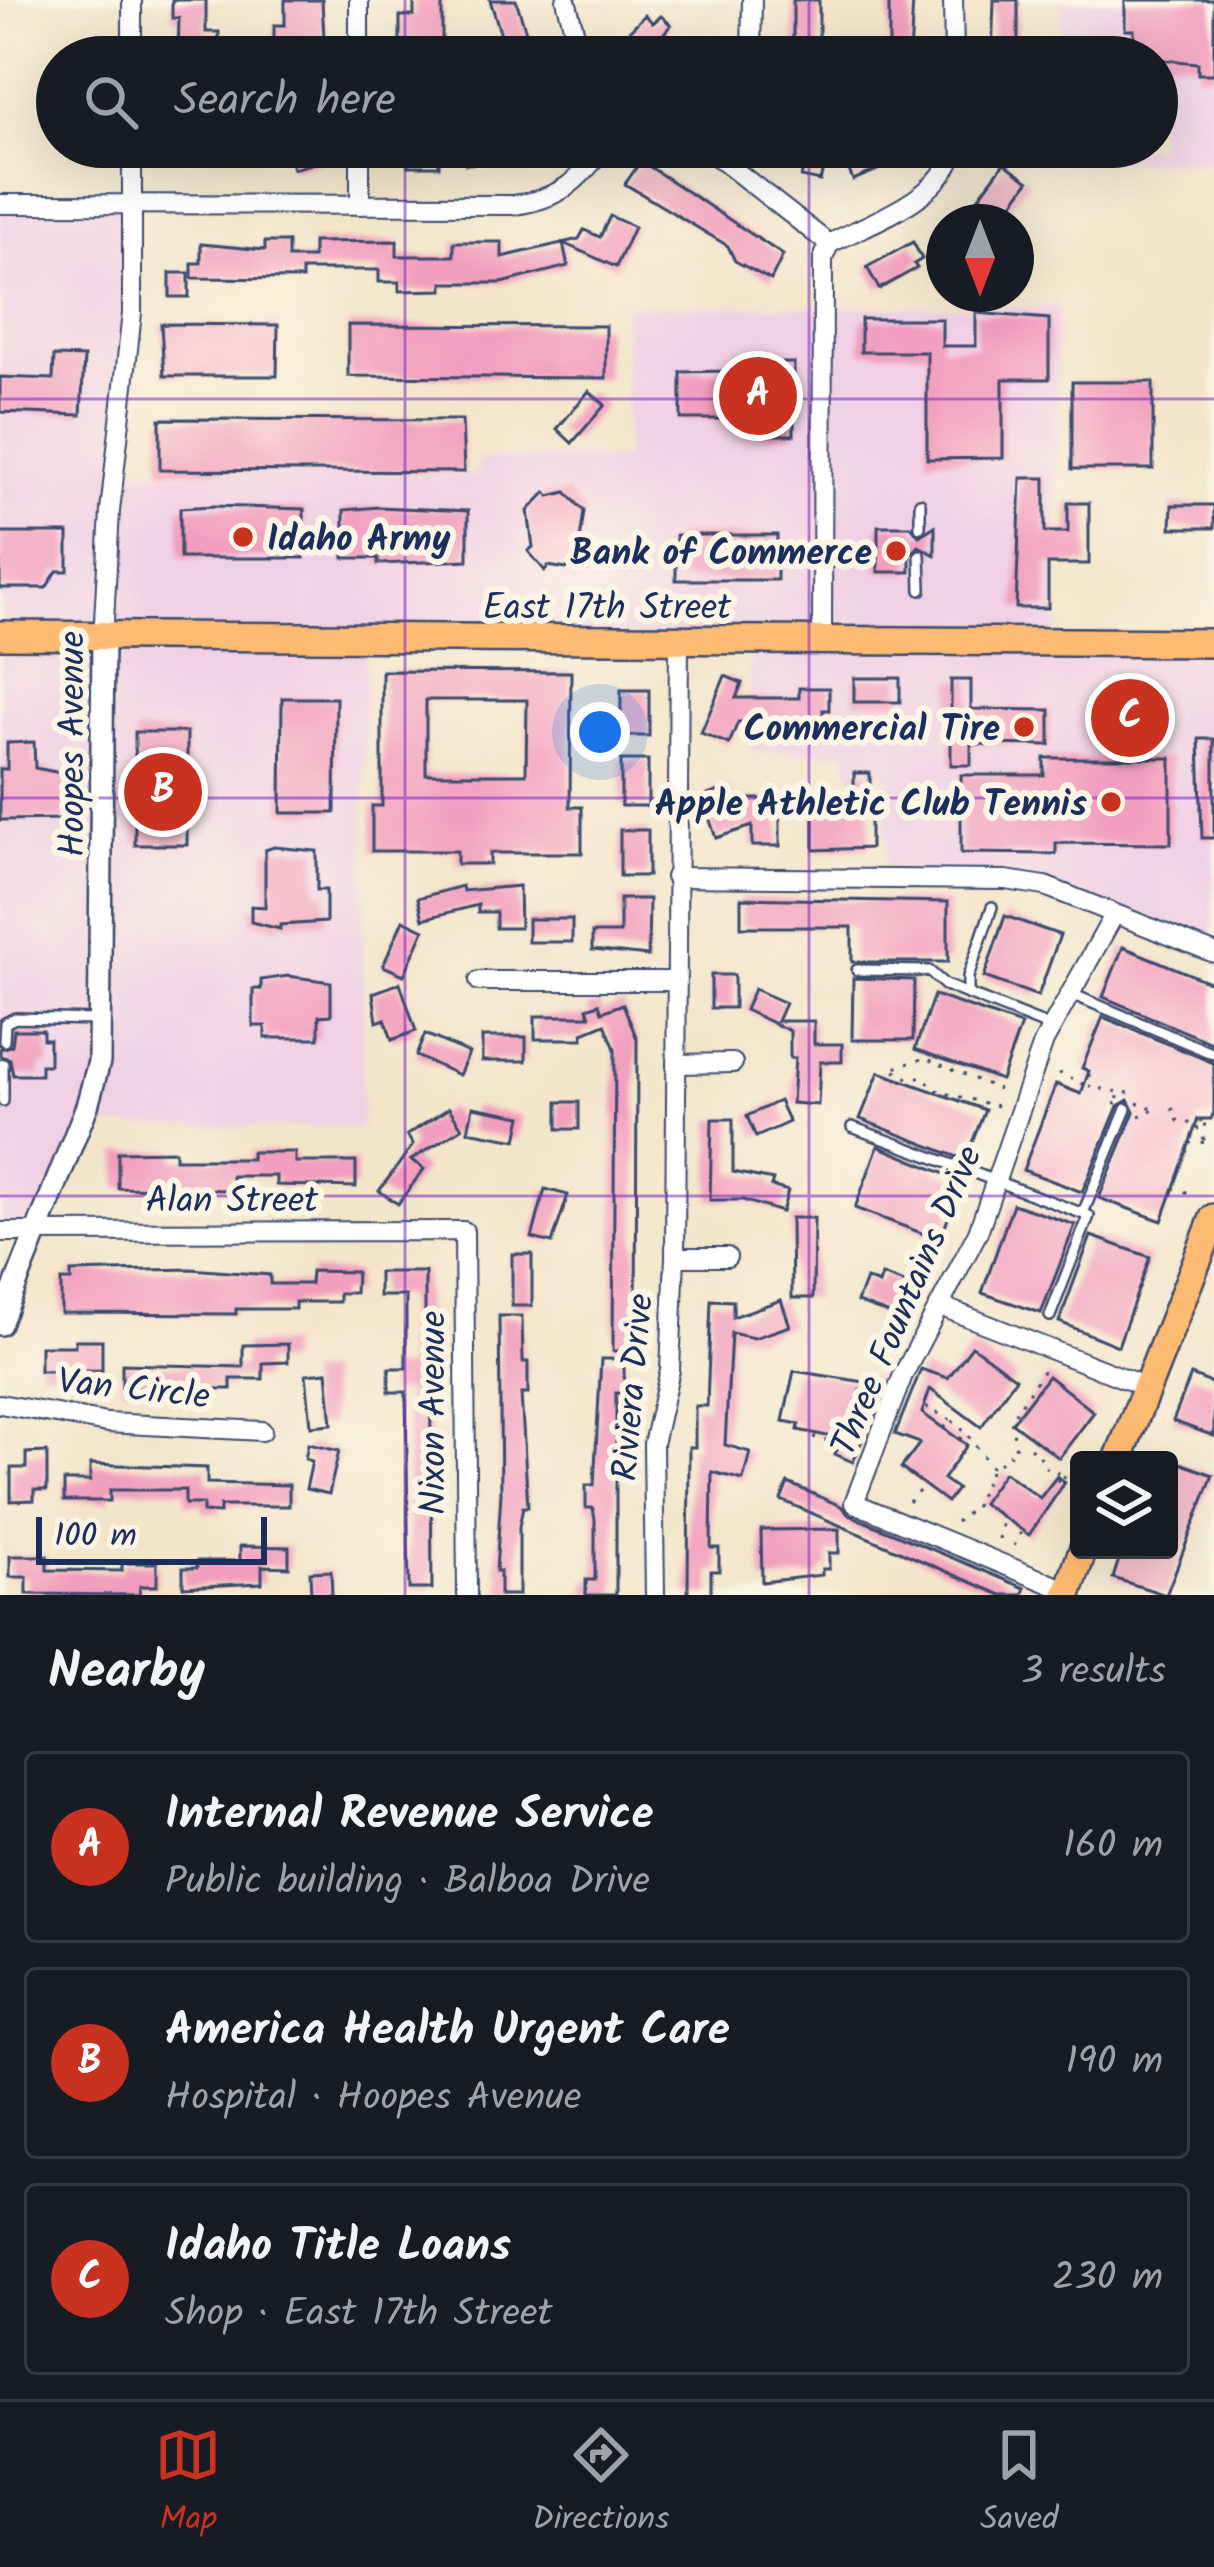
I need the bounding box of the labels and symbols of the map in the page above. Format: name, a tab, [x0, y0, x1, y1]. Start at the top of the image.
north arrow	[926, 204, 1034, 312]
pin: A	[719, 351, 797, 441]
place label: Idaho Army	[267, 512, 451, 569]
marker: Idaho Army	[230, 524, 256, 550]
place label: Bank of Commerce	[570, 526, 872, 583]
marker: Bank of Commerce	[883, 538, 909, 564]
street label: East 17th Street	[483, 581, 732, 638]
street label: Hoopes Avenue	[46, 631, 103, 857]
pin: C	[1091, 673, 1169, 763]
your location	[570, 702, 630, 762]
place label: Commercial Tire	[743, 702, 1000, 759]
marker: Commercial Tire	[1011, 714, 1037, 740]
pin: B	[124, 747, 202, 837]
place label: Apple Athletic Club Tennis	[654, 777, 1087, 834]
marker: Apple Athletic Club Tennis	[1098, 789, 1124, 815]
street label: Three Fountains Drive	[817, 1137, 999, 1465]
street label: Alan Street	[146, 1174, 319, 1231]
street label: Riviera Drive	[598, 1291, 671, 1483]
street label: Nixon Avenue	[407, 1311, 464, 1515]
street label: Van Circle	[55, 1354, 213, 1427]
scale bar	[36, 1511, 267, 1564]

